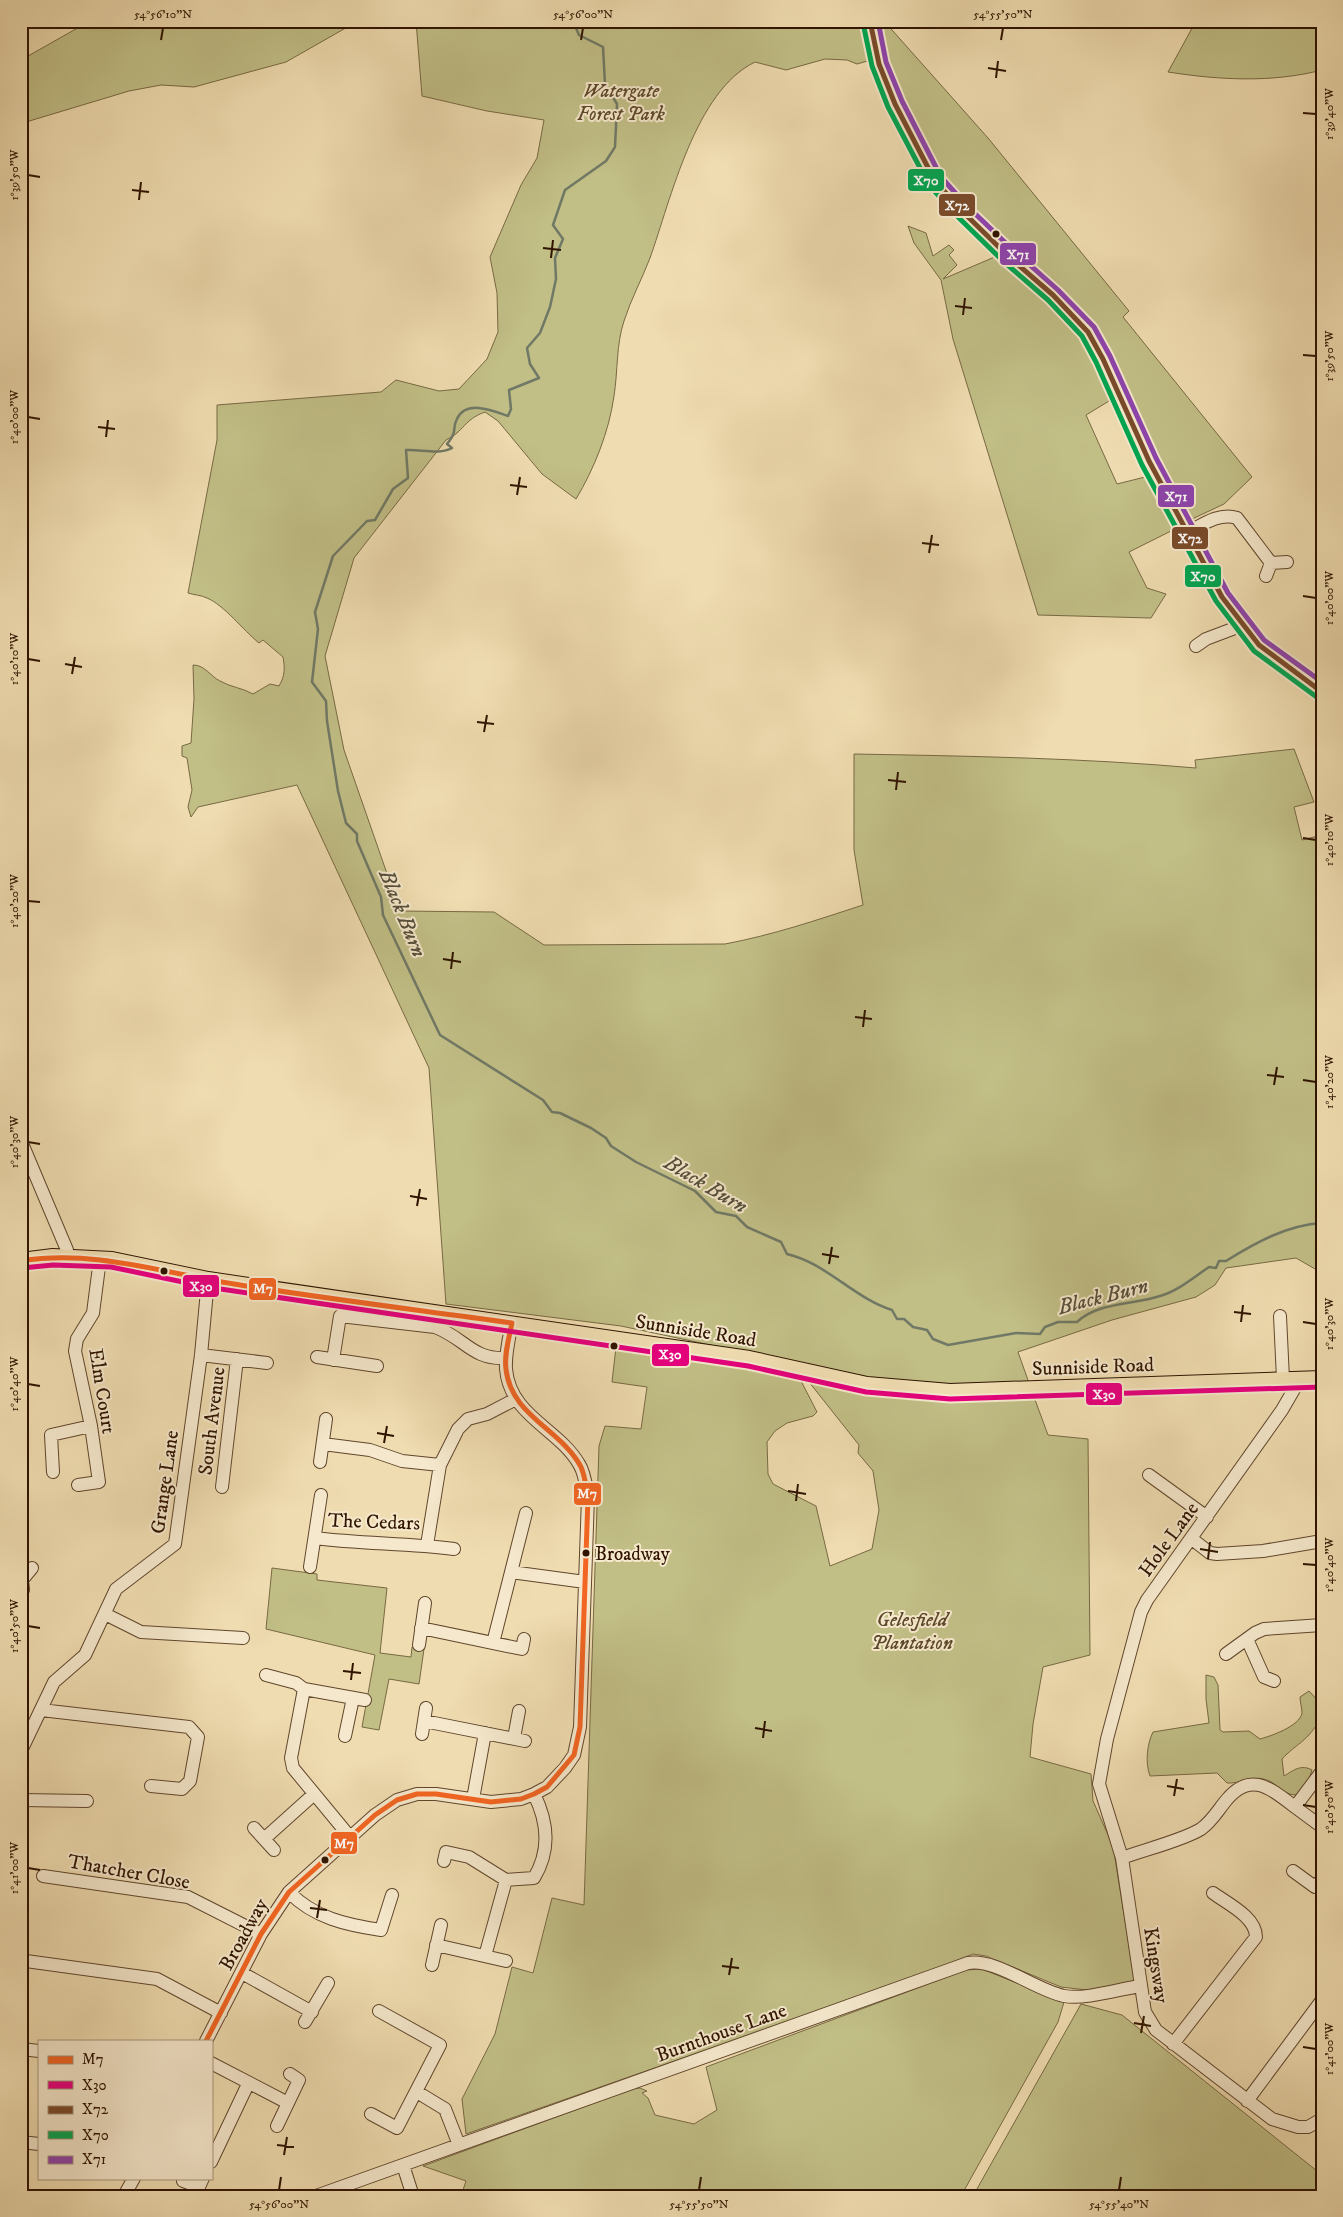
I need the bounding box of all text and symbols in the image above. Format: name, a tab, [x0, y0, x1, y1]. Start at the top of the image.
text: 54°56'10"N	[134, 7, 192, 22]
text: 54°56'00"N	[553, 7, 613, 22]
text: 54°55'50"N	[973, 7, 1033, 22]
park label: Watergate Forest Park	[577, 79, 666, 127]
text: 1°39'40"W	[1322, 87, 1337, 140]
text: 1°39'50"W	[7, 148, 22, 201]
line badge: X70	[907, 168, 945, 192]
text: X70	[913, 172, 939, 190]
line badge: X72	[938, 193, 976, 217]
text: X72	[945, 197, 970, 215]
unlabelled marker	[991, 229, 1001, 239]
line badge: X71	[999, 242, 1037, 266]
text: X71	[1007, 246, 1029, 264]
text: 1°39'50"W	[1322, 329, 1337, 382]
text: 1°40'00"W	[7, 389, 22, 444]
line badge: X71	[1157, 484, 1195, 508]
text: X71	[1165, 488, 1187, 506]
line badge: X72	[1171, 526, 1209, 550]
text: X72	[1178, 530, 1203, 548]
line badge: X70	[1184, 564, 1222, 588]
text: X70	[1190, 568, 1216, 586]
text: 1°40'00"W	[1322, 570, 1337, 625]
text: 1°40'10"W	[7, 632, 22, 685]
text: 1°40'10"W	[1322, 813, 1337, 866]
water label: Black Burn	[372, 865, 431, 961]
text: 1°40'20"W	[7, 873, 22, 928]
text: 1°40'20"W	[1322, 1054, 1337, 1109]
text: 1°40'30"W	[7, 1115, 22, 1168]
water label: Black Burn	[658, 1149, 752, 1220]
unlabelled marker	[159, 1266, 169, 1276]
water label: Black Burn	[1054, 1273, 1151, 1321]
line badge: X30	[182, 1274, 220, 1298]
line badge: M7	[248, 1277, 277, 1301]
text: X30	[190, 1278, 213, 1296]
text: M7	[253, 1280, 273, 1298]
text: 1°40'30"W	[1322, 1297, 1337, 1350]
street label: Sunniside Road	[634, 1310, 758, 1353]
unlabelled marker	[609, 1341, 619, 1351]
line badge: X30	[651, 1343, 690, 1367]
text: X30	[659, 1346, 682, 1364]
street label: Elm Court	[82, 1347, 121, 1436]
street label: Sunniside Road	[1032, 1353, 1154, 1382]
text: 1°40'40"W	[7, 1355, 22, 1411]
street label: South Avenue	[193, 1366, 232, 1477]
line badge: X30	[1085, 1382, 1123, 1406]
text: X30	[1093, 1386, 1116, 1404]
street label: Grange Lane	[146, 1429, 185, 1536]
line badge: M7	[573, 1482, 602, 1506]
text: M7	[577, 1485, 597, 1503]
street label: Hole Lane	[1134, 1498, 1205, 1582]
street label: The Cedars	[327, 1508, 421, 1537]
text: 1°40'40"W	[1322, 1536, 1337, 1592]
place label: Broadway	[595, 1543, 671, 1566]
marker: Broadway	[581, 1548, 591, 1558]
text: 1°40'50"W	[7, 1598, 22, 1653]
park label: Gelesfield Plantation	[871, 1608, 953, 1656]
text: 1°40'50"W	[1322, 1779, 1337, 1834]
line badge: M7	[330, 1831, 358, 1855]
text: M7	[334, 1835, 354, 1853]
text: 1°41'00"W	[7, 1841, 22, 1894]
street label: Thatcher Close	[66, 1849, 192, 1896]
unlabelled marker	[320, 1855, 330, 1865]
street label: Broadway	[214, 1894, 275, 1975]
street label: Kingsway	[1137, 1925, 1174, 2006]
street label: Burnthouse Lane	[653, 1998, 790, 2069]
text: 1°41'00"W	[1322, 2022, 1337, 2075]
legend	[38, 2040, 212, 2180]
text: M7	[82, 2050, 104, 2069]
text: X30	[82, 2076, 107, 2095]
text: X72	[82, 2100, 109, 2119]
text: X70	[82, 2126, 109, 2145]
text: X71	[82, 2150, 106, 2169]
text: 54°56'00"N	[249, 2197, 309, 2212]
text: 54°55'50"N	[669, 2197, 729, 2212]
text: 54°55'40"N	[1089, 2197, 1149, 2212]

